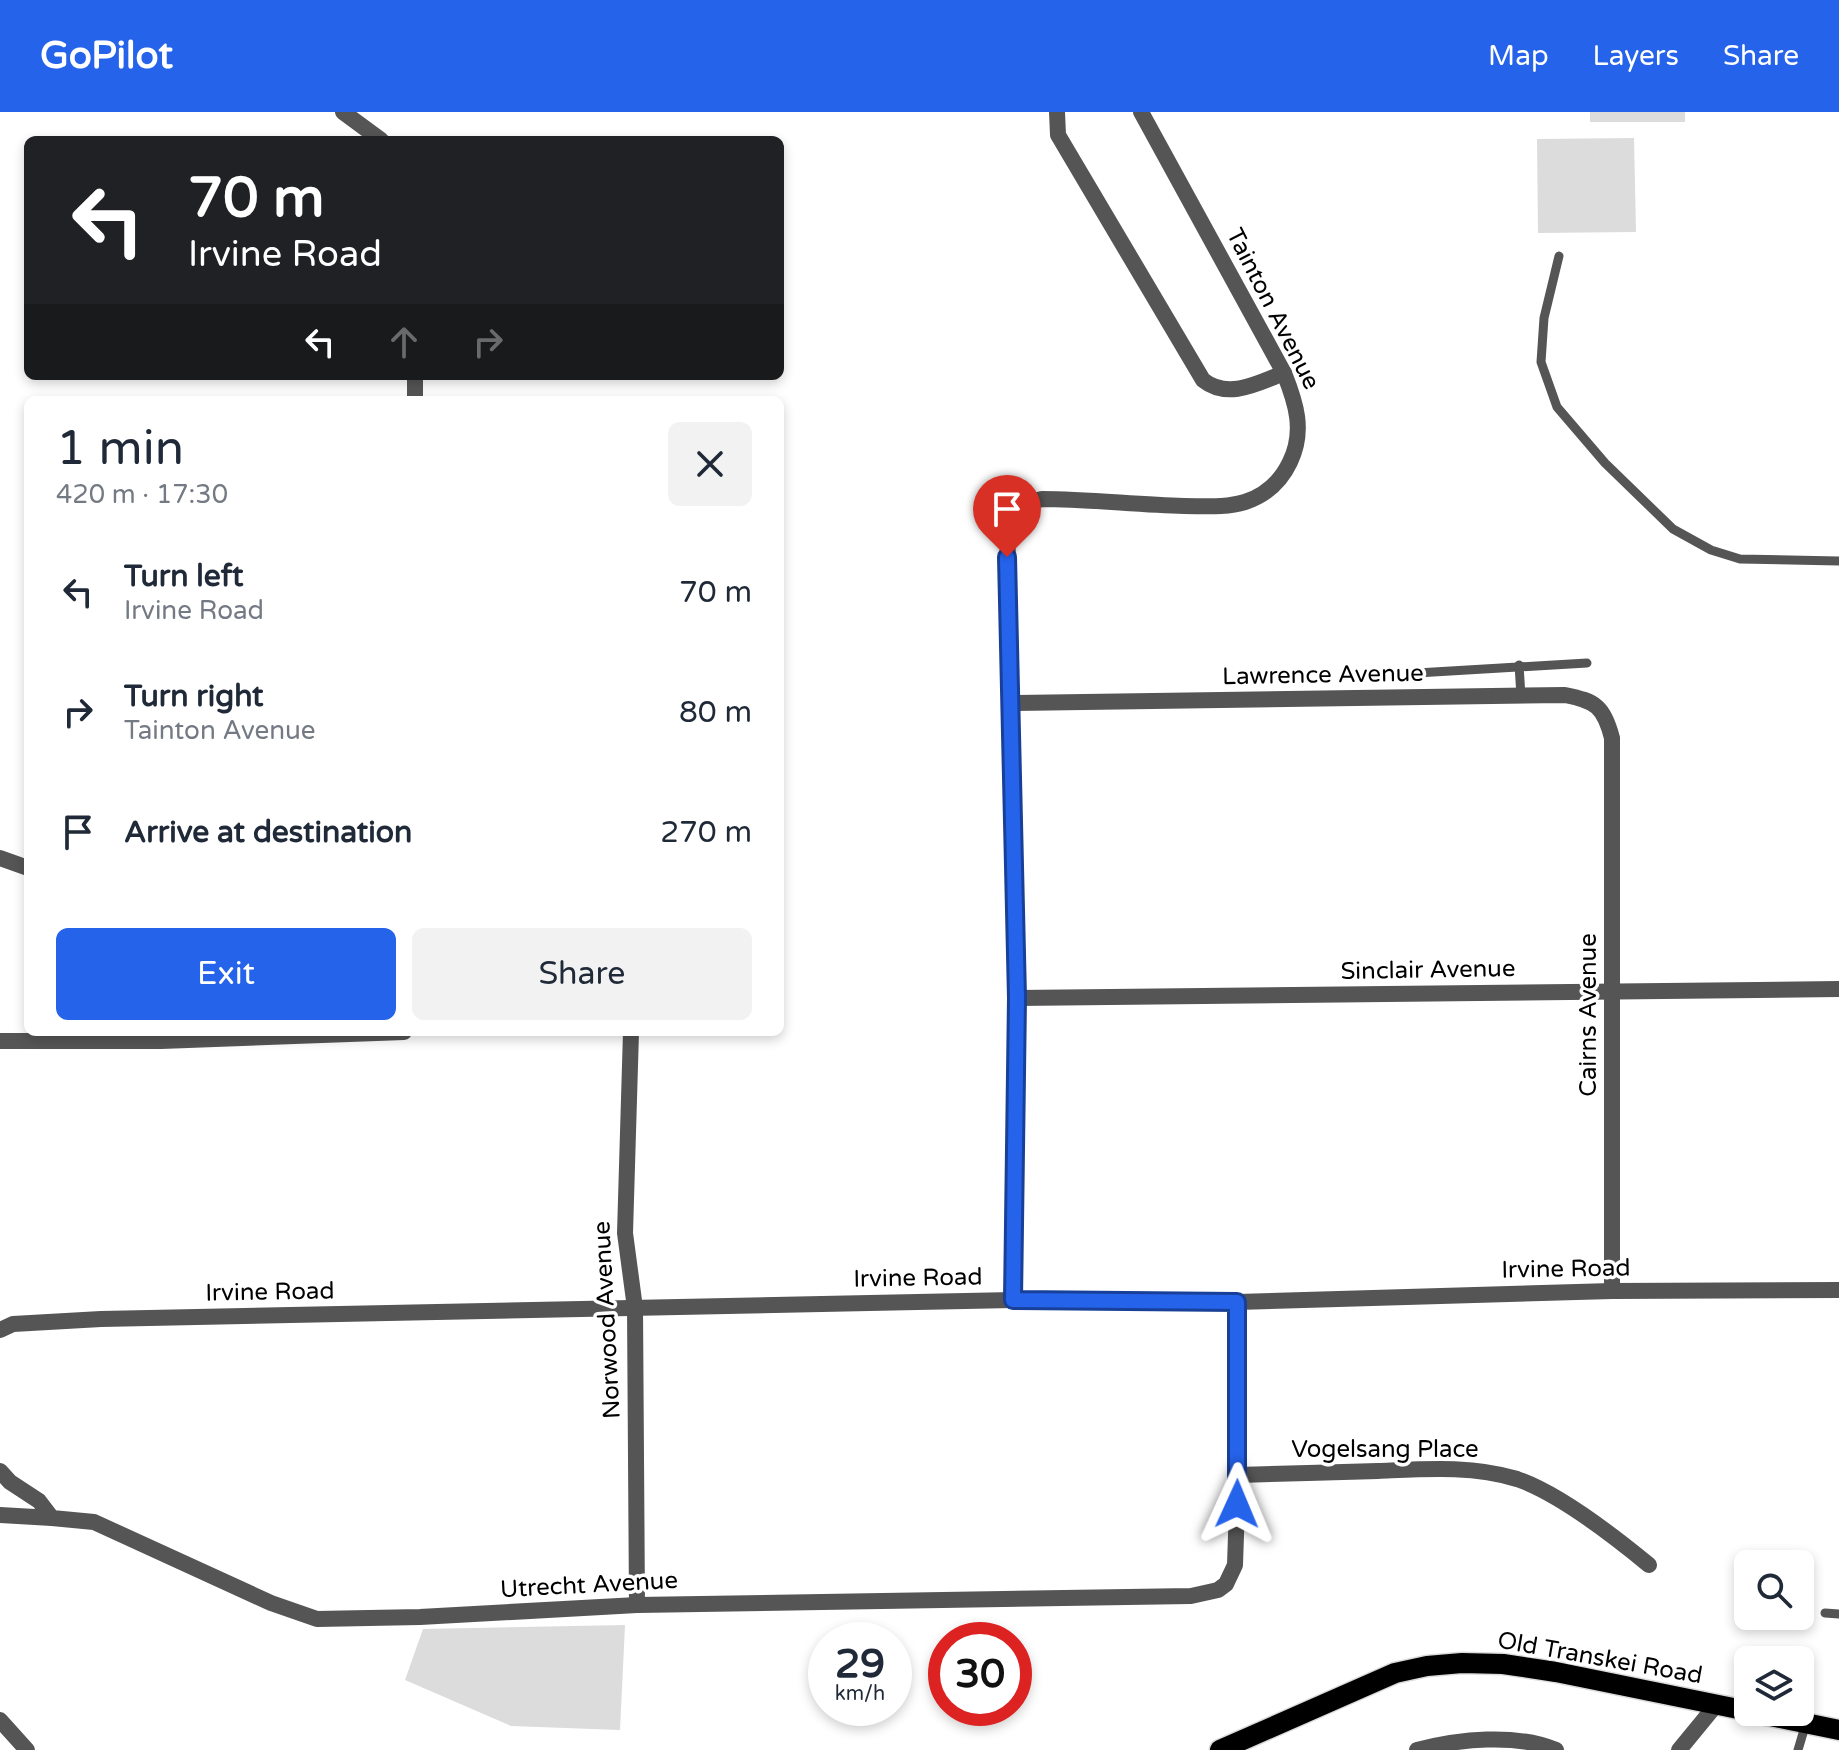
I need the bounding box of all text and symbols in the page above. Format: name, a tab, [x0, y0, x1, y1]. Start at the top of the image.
text: GoPilot	[40, 33, 173, 79]
text: Map	[1488, 39, 1549, 73]
text: Layers	[1593, 39, 1679, 73]
text: Share	[1723, 39, 1799, 73]
text: 70 m	[188, 165, 324, 232]
icon: left	[56, 168, 160, 272]
street label: Tainton Avenue	[1220, 224, 1326, 394]
text: Irvine Road	[188, 233, 382, 276]
icon: left	[298, 320, 342, 364]
icon: ahead	[382, 320, 426, 364]
icon: right	[466, 320, 510, 364]
text: 1 min	[56, 420, 184, 478]
button: close	[668, 422, 752, 506]
pin	[973, 475, 1041, 557]
text: 420 m · 17:30	[56, 479, 228, 510]
icon: arrive	[985, 487, 1029, 531]
text: Turn left	[124, 558, 243, 595]
icon: left	[56, 570, 100, 614]
text: 70 m	[679, 574, 752, 611]
text: Irvine Road	[124, 595, 264, 626]
street label: Lawrence Avenue	[1222, 659, 1424, 691]
text: Turn right	[124, 678, 264, 715]
icon: right	[56, 690, 100, 734]
text: 80 m	[679, 694, 752, 731]
text: Tainton Avenue	[124, 715, 316, 746]
icon: arrive	[56, 810, 100, 854]
text: Arrive at destination	[124, 814, 412, 851]
text: 270 m	[660, 814, 752, 851]
button: Exit	[56, 928, 396, 1020]
button: Share	[412, 928, 752, 1020]
street label: Cairns Avenue	[1574, 933, 1603, 1097]
street label: Sinclair Avenue	[1340, 954, 1516, 986]
street label: Norwood Avenue	[587, 1220, 627, 1420]
street label: Irvine Road	[1501, 1253, 1631, 1285]
street label: Irvine Road	[853, 1262, 983, 1294]
street label: Irvine Road	[205, 1276, 335, 1308]
street label: Vogelsang Place	[1291, 1435, 1479, 1464]
position arrow	[1195, 1462, 1279, 1546]
map controls	[1734, 1550, 1814, 1726]
button: search	[1734, 1550, 1814, 1630]
street label: Utrecht Avenue	[499, 1566, 679, 1604]
speed limit sign: 30	[928, 1622, 1032, 1726]
street label: Old Transkei Road	[1495, 1626, 1705, 1690]
text: 29	[835, 1640, 885, 1688]
button: layers	[1734, 1646, 1814, 1726]
text: km/h	[835, 1682, 885, 1706]

